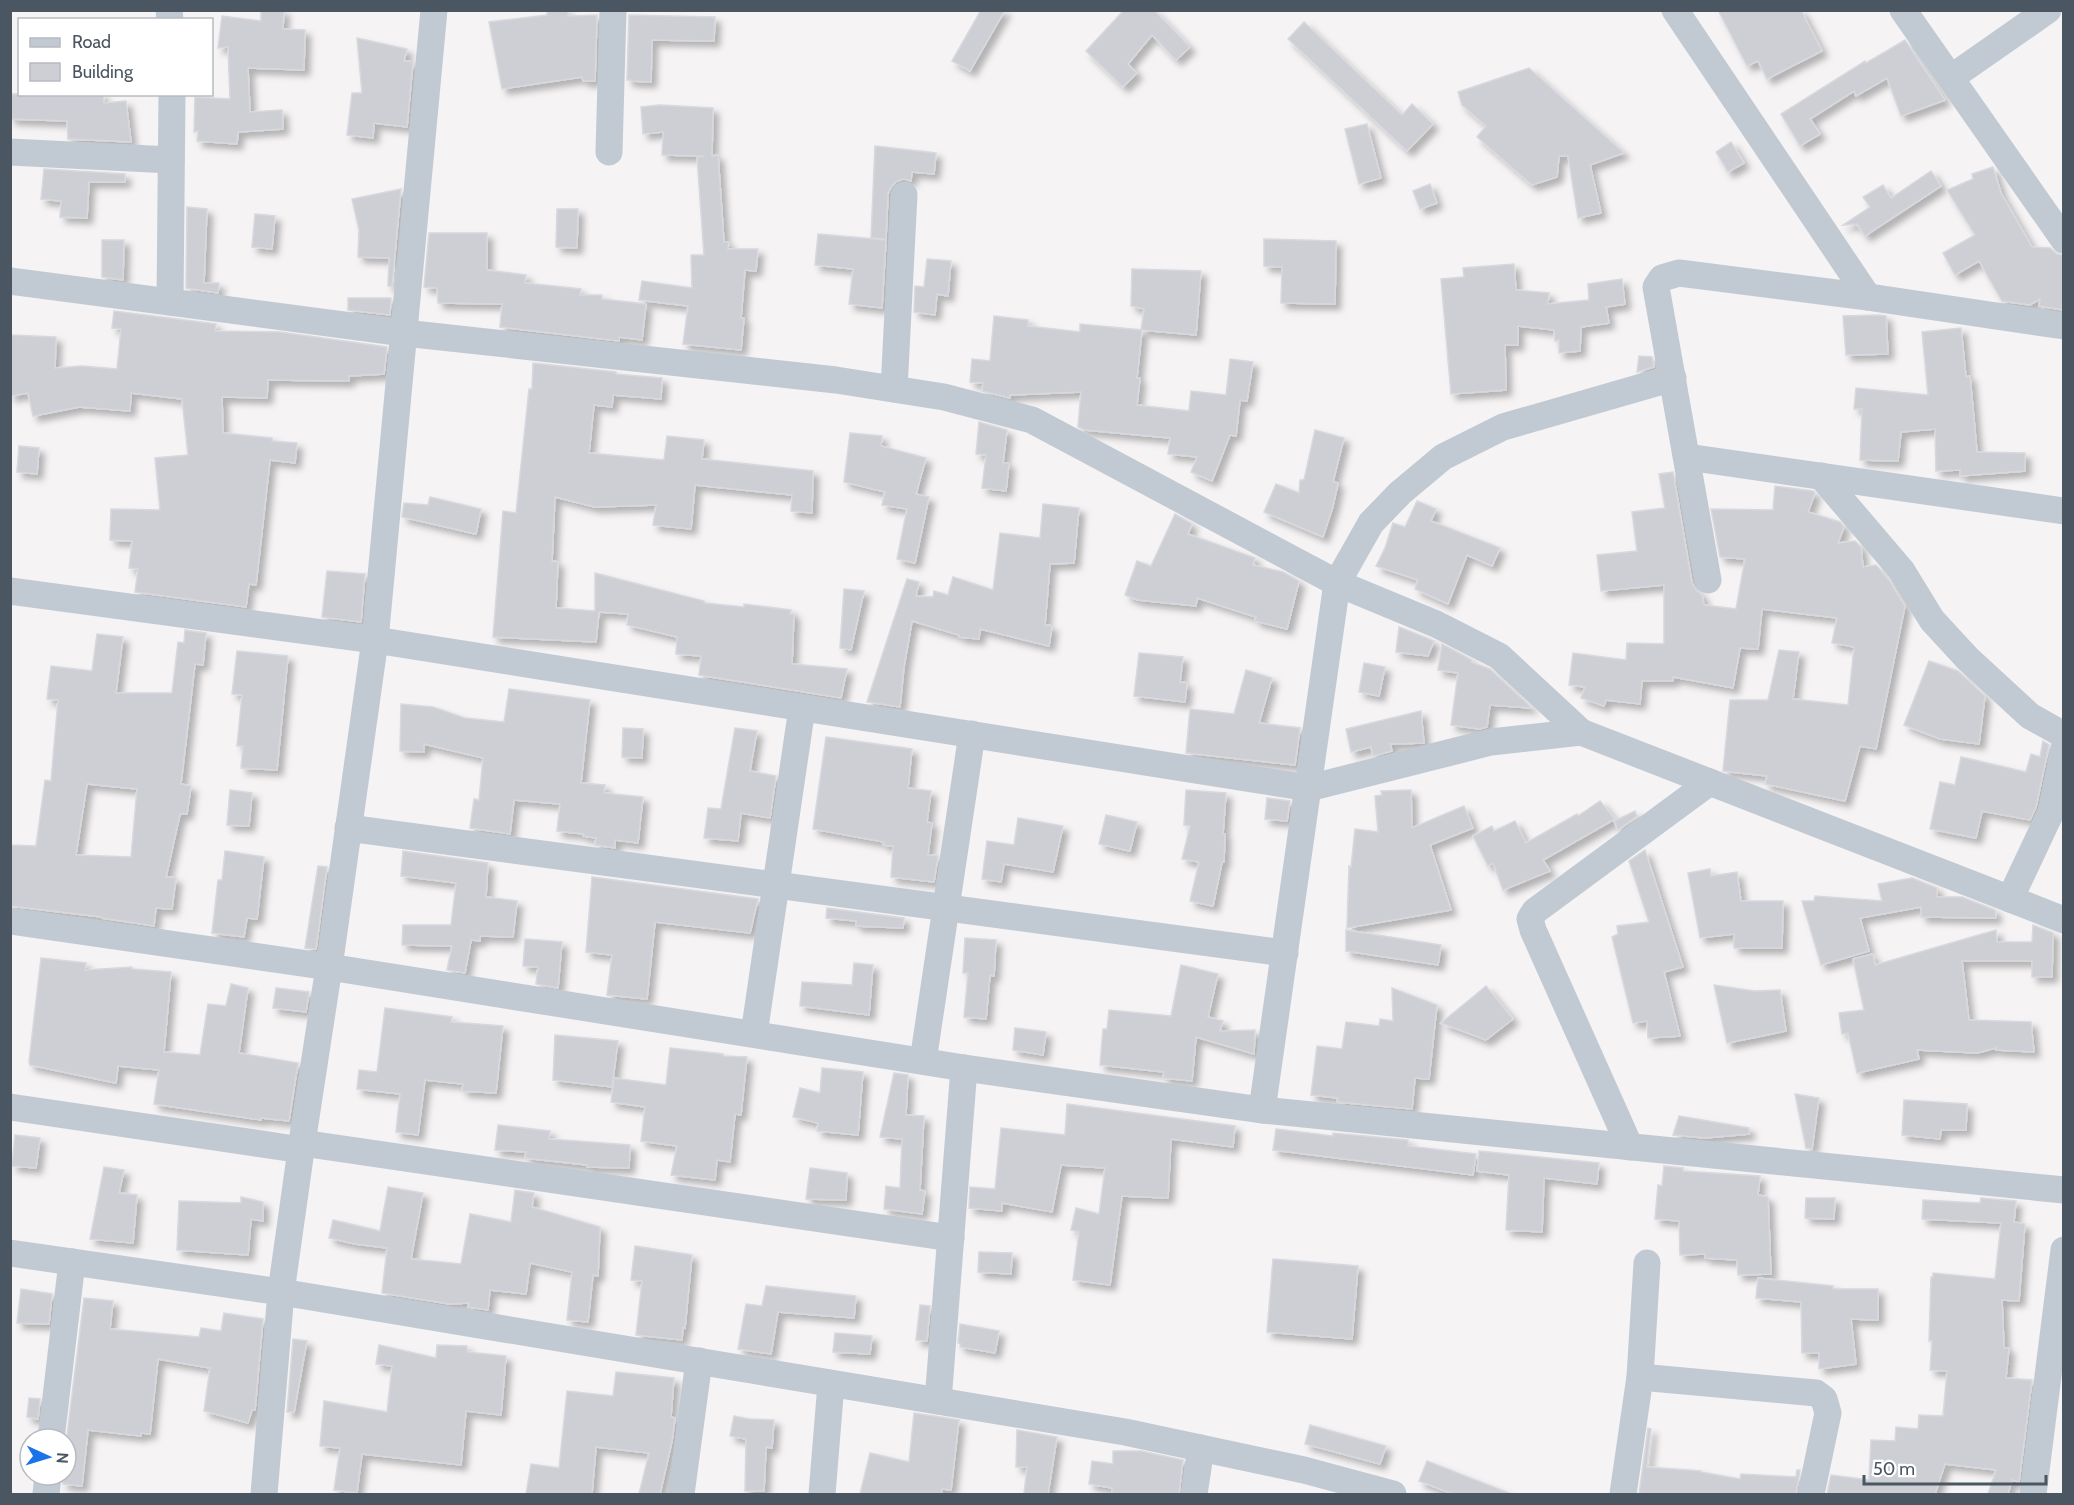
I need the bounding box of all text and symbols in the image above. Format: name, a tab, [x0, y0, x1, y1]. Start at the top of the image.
legend	[18, 18, 213, 96]
text: Road	[72, 31, 111, 53]
text: Building	[72, 61, 134, 83]
north arrow	[18, 1427, 78, 1487]
scale bar	[1864, 1448, 2046, 1486]
text: N	[53, 1452, 72, 1464]
text: 50 m	[1873, 1458, 1915, 1480]

